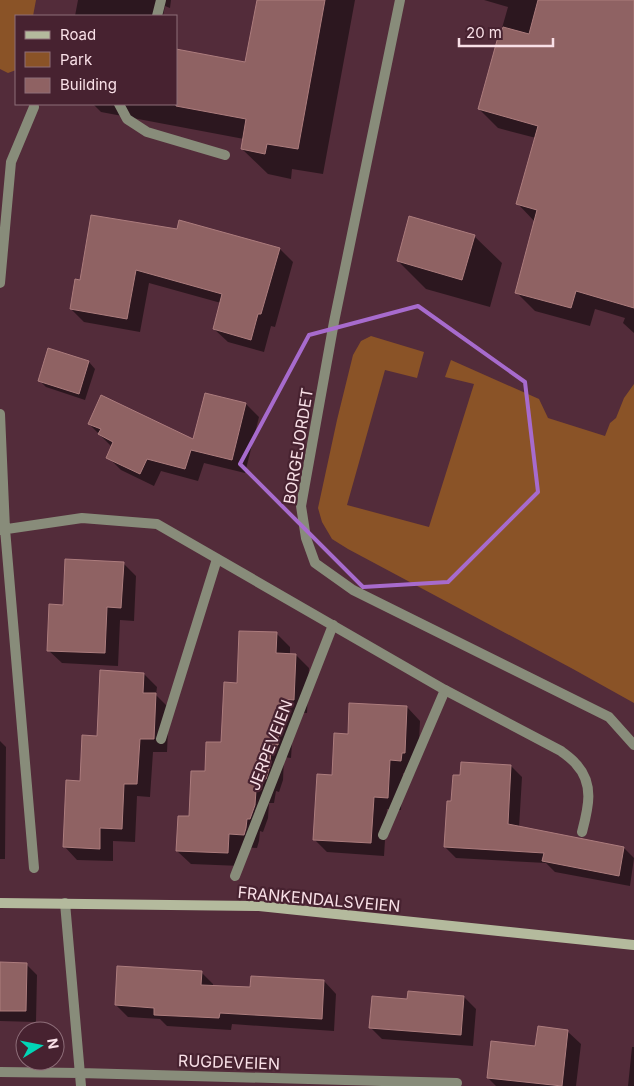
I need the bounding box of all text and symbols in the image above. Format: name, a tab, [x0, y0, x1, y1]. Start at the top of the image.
legend	[15, 15, 178, 105]
scale bar	[459, 15, 553, 47]
text: 20 m	[466, 23, 502, 42]
text: Road	[60, 25, 96, 44]
text: Park	[60, 50, 93, 69]
text: Building	[60, 75, 117, 94]
street label: BORGEJORDET	[279, 386, 317, 506]
street label: JERPEVEIEN	[244, 697, 296, 793]
street label: FRANKENDALSVEIEN	[237, 882, 401, 916]
north arrow	[15, 1021, 65, 1071]
text: N	[44, 1037, 63, 1050]
street label: RUGDEVEIEN	[178, 1050, 280, 1074]

